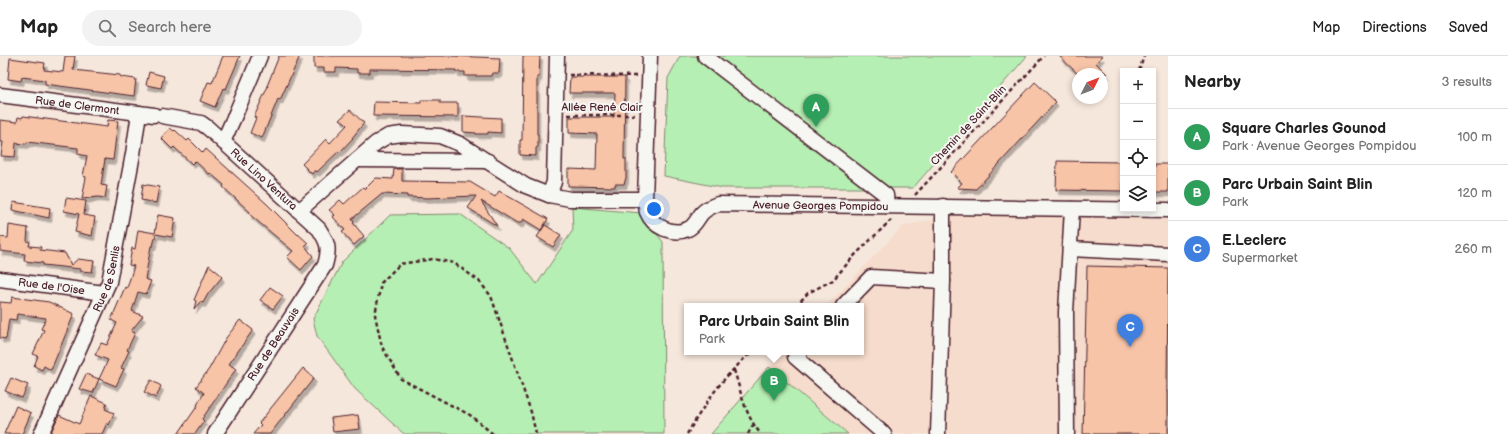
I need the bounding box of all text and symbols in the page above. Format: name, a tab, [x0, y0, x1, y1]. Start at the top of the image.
search box	[82, 10, 362, 46]
text: Map	[20, 16, 58, 39]
icon: search	[96, 17, 118, 39]
text: Search here	[128, 18, 211, 37]
text: Map	[1312, 19, 1340, 36]
text: Directions	[1362, 19, 1427, 36]
text: Saved	[1449, 19, 1488, 36]
north arrow	[1072, 68, 1108, 104]
map controls	[1120, 68, 1156, 212]
button: +	[1120, 68, 1156, 104]
text: Nearby	[1184, 72, 1241, 92]
text: 3 results	[1441, 74, 1492, 90]
street label: Chemin de Saint-Blin	[928, 83, 1009, 168]
street label: Rue de Clermont	[34, 94, 121, 118]
pin: A	[803, 94, 829, 127]
street label: Allée René Clair	[562, 101, 643, 114]
button: −	[1120, 104, 1156, 140]
text: Square Charles Gounod	[1222, 119, 1386, 138]
text: A	[1193, 129, 1201, 145]
text: 100 m	[1457, 129, 1492, 145]
text: Park · Avenue Georges Pompidou	[1222, 138, 1416, 154]
button: locate	[1120, 140, 1156, 176]
street label: Rue Lino Ventura	[228, 146, 300, 213]
text: Parc Urbain Saint Blin	[1222, 175, 1373, 194]
button: layers	[1120, 176, 1156, 212]
text: B	[1192, 185, 1202, 201]
text: 120 m	[1457, 185, 1492, 201]
text: Park	[1222, 194, 1248, 210]
street label: Avenue Georges Pompidou	[753, 198, 888, 213]
your location	[644, 199, 664, 219]
text: E.Leclerc	[1222, 231, 1287, 250]
text: C	[1192, 241, 1202, 257]
text: 260 m	[1454, 241, 1492, 257]
street label: Rue de Senlis	[90, 244, 123, 314]
text: Supermarket	[1222, 250, 1298, 266]
street label: Rue de l'Oise	[17, 276, 86, 297]
popup	[684, 303, 864, 355]
street label: Rue de Beauvais	[245, 305, 302, 383]
text: Parc Urbain Saint Blin	[699, 312, 849, 331]
pin: C	[1117, 314, 1143, 347]
text: Park	[699, 331, 725, 347]
pin: B	[761, 368, 787, 401]

